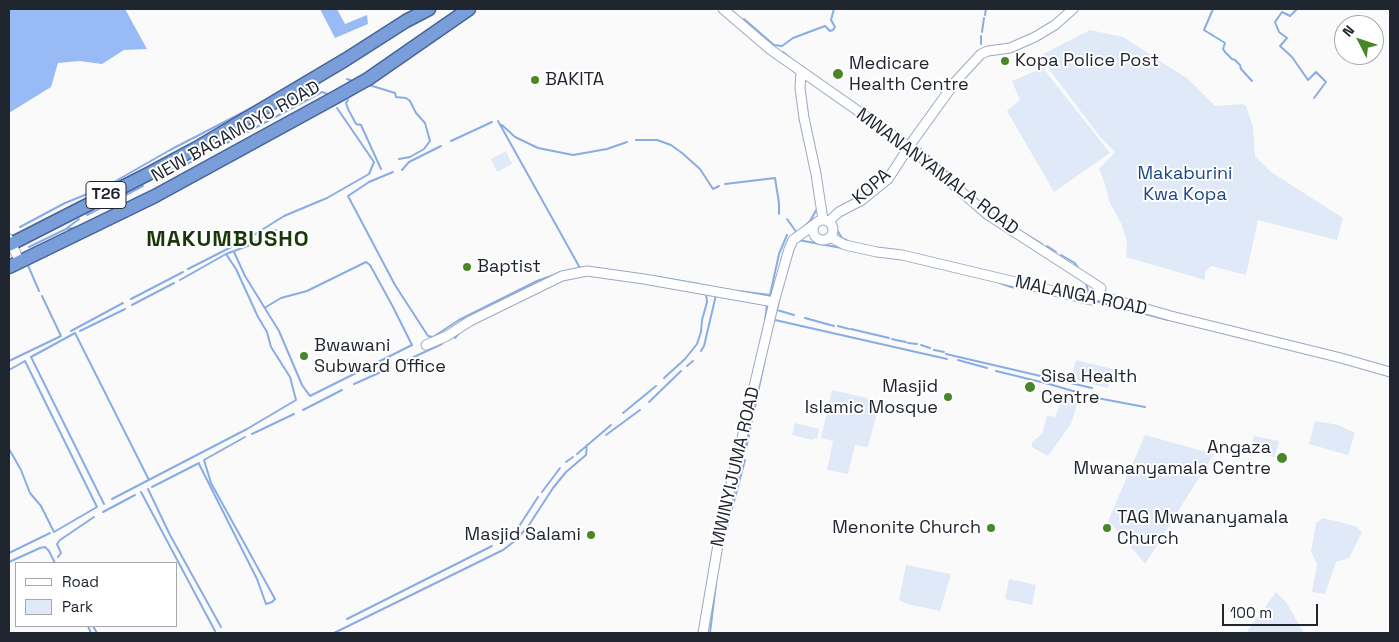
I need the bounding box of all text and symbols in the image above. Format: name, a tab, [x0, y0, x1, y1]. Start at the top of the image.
north arrow	[1334, 15, 1384, 65]
text: N	[1339, 21, 1358, 40]
place label: Kopa Police Post	[1015, 50, 1159, 72]
place label: Medicare Health Centre	[849, 53, 969, 96]
marker: Kopa Police Post	[999, 55, 1011, 67]
marker: Medicare Health Centre	[831, 67, 845, 81]
place label: BAKITA	[545, 69, 604, 91]
marker: BAKITA	[529, 74, 541, 86]
street label: NEW BAGAMOYO ROAD	[148, 77, 324, 187]
street label: MWANANYAMALA ROAD	[852, 104, 1022, 240]
park label: Makaburini Kwa Kopa	[1138, 163, 1232, 205]
street label: KOPA	[848, 165, 896, 209]
road number: T26	[86, 182, 126, 208]
district label: MAKUMBUSHO	[145, 227, 311, 253]
place label: Baptist	[477, 256, 541, 278]
marker: Baptist	[461, 261, 473, 273]
street label: MALANGA ROAD	[1013, 271, 1149, 321]
place label: Bwawani Subward Office	[314, 335, 446, 378]
marker: Bwawani Subward Office	[298, 350, 310, 362]
place label: Sisa Health Centre	[1041, 366, 1137, 408]
place label: Masjid Islamic Mosque	[805, 376, 938, 418]
marker: Sisa Health Centre	[1023, 380, 1037, 394]
street label: MWINYIJUMA ROAD	[707, 385, 765, 549]
marker: Masjid Islamic Mosque	[942, 391, 954, 403]
place label: Angaza Mwananyamala Centre	[1074, 437, 1271, 479]
marker: Angaza Mwananyamala Centre	[1275, 451, 1289, 465]
place label: TAG Mwananyamala Church	[1117, 507, 1288, 550]
place label: Menonite Church	[832, 517, 981, 539]
marker: Menonite Church	[985, 522, 997, 534]
marker: TAG Mwananyamala Church	[1101, 522, 1113, 534]
place label: Masjid Salami	[465, 524, 581, 546]
marker: Masjid Salami	[585, 529, 597, 541]
legend	[15, 562, 178, 627]
text: Road	[62, 572, 99, 591]
scale bar	[1224, 594, 1320, 626]
text: Park	[62, 597, 93, 616]
text: 100 m	[1230, 603, 1272, 622]

